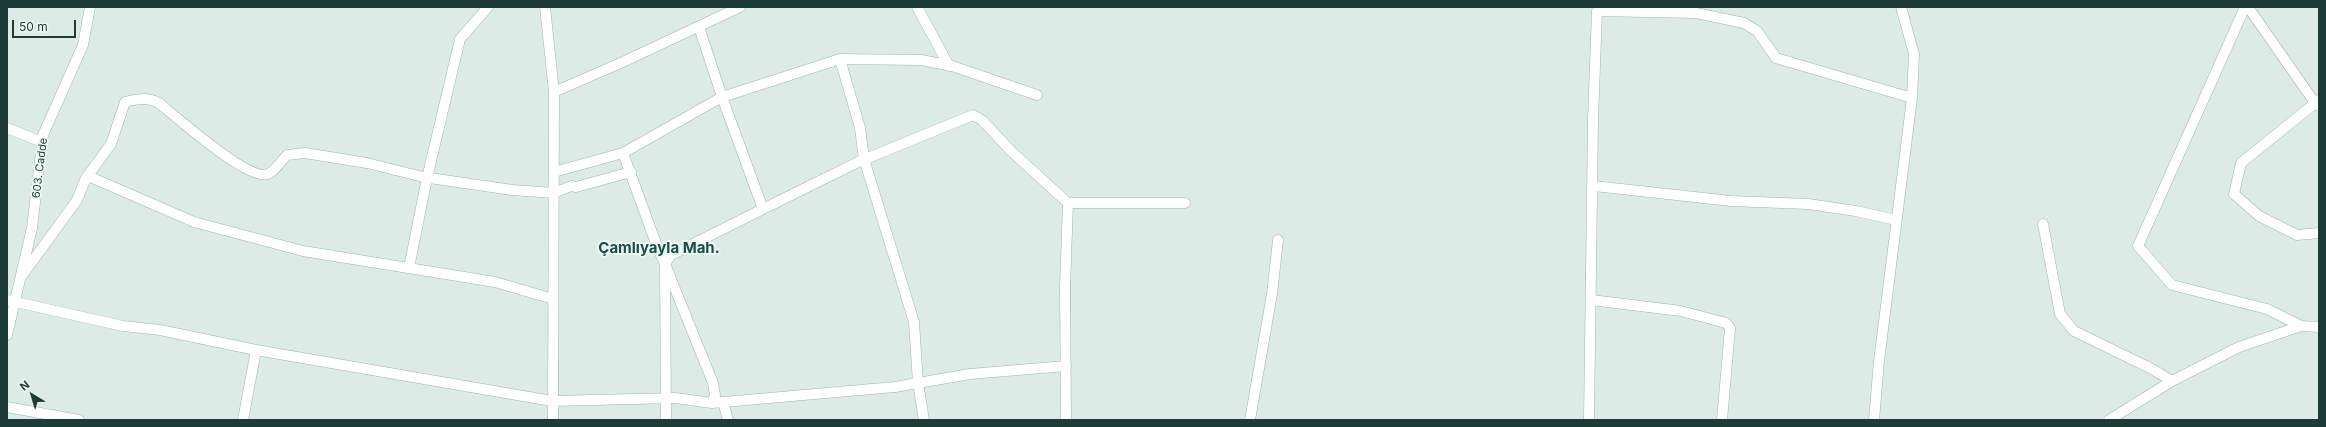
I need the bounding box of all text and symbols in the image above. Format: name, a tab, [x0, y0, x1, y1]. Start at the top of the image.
scale bar	[14, 12, 78, 38]
text: 50 m	[19, 19, 48, 34]
street label: 603. Cadde	[30, 137, 50, 199]
district label: Çamlıyayla Mah.	[598, 239, 720, 257]
north arrow	[12, 375, 52, 415]
text: N	[17, 377, 32, 394]

